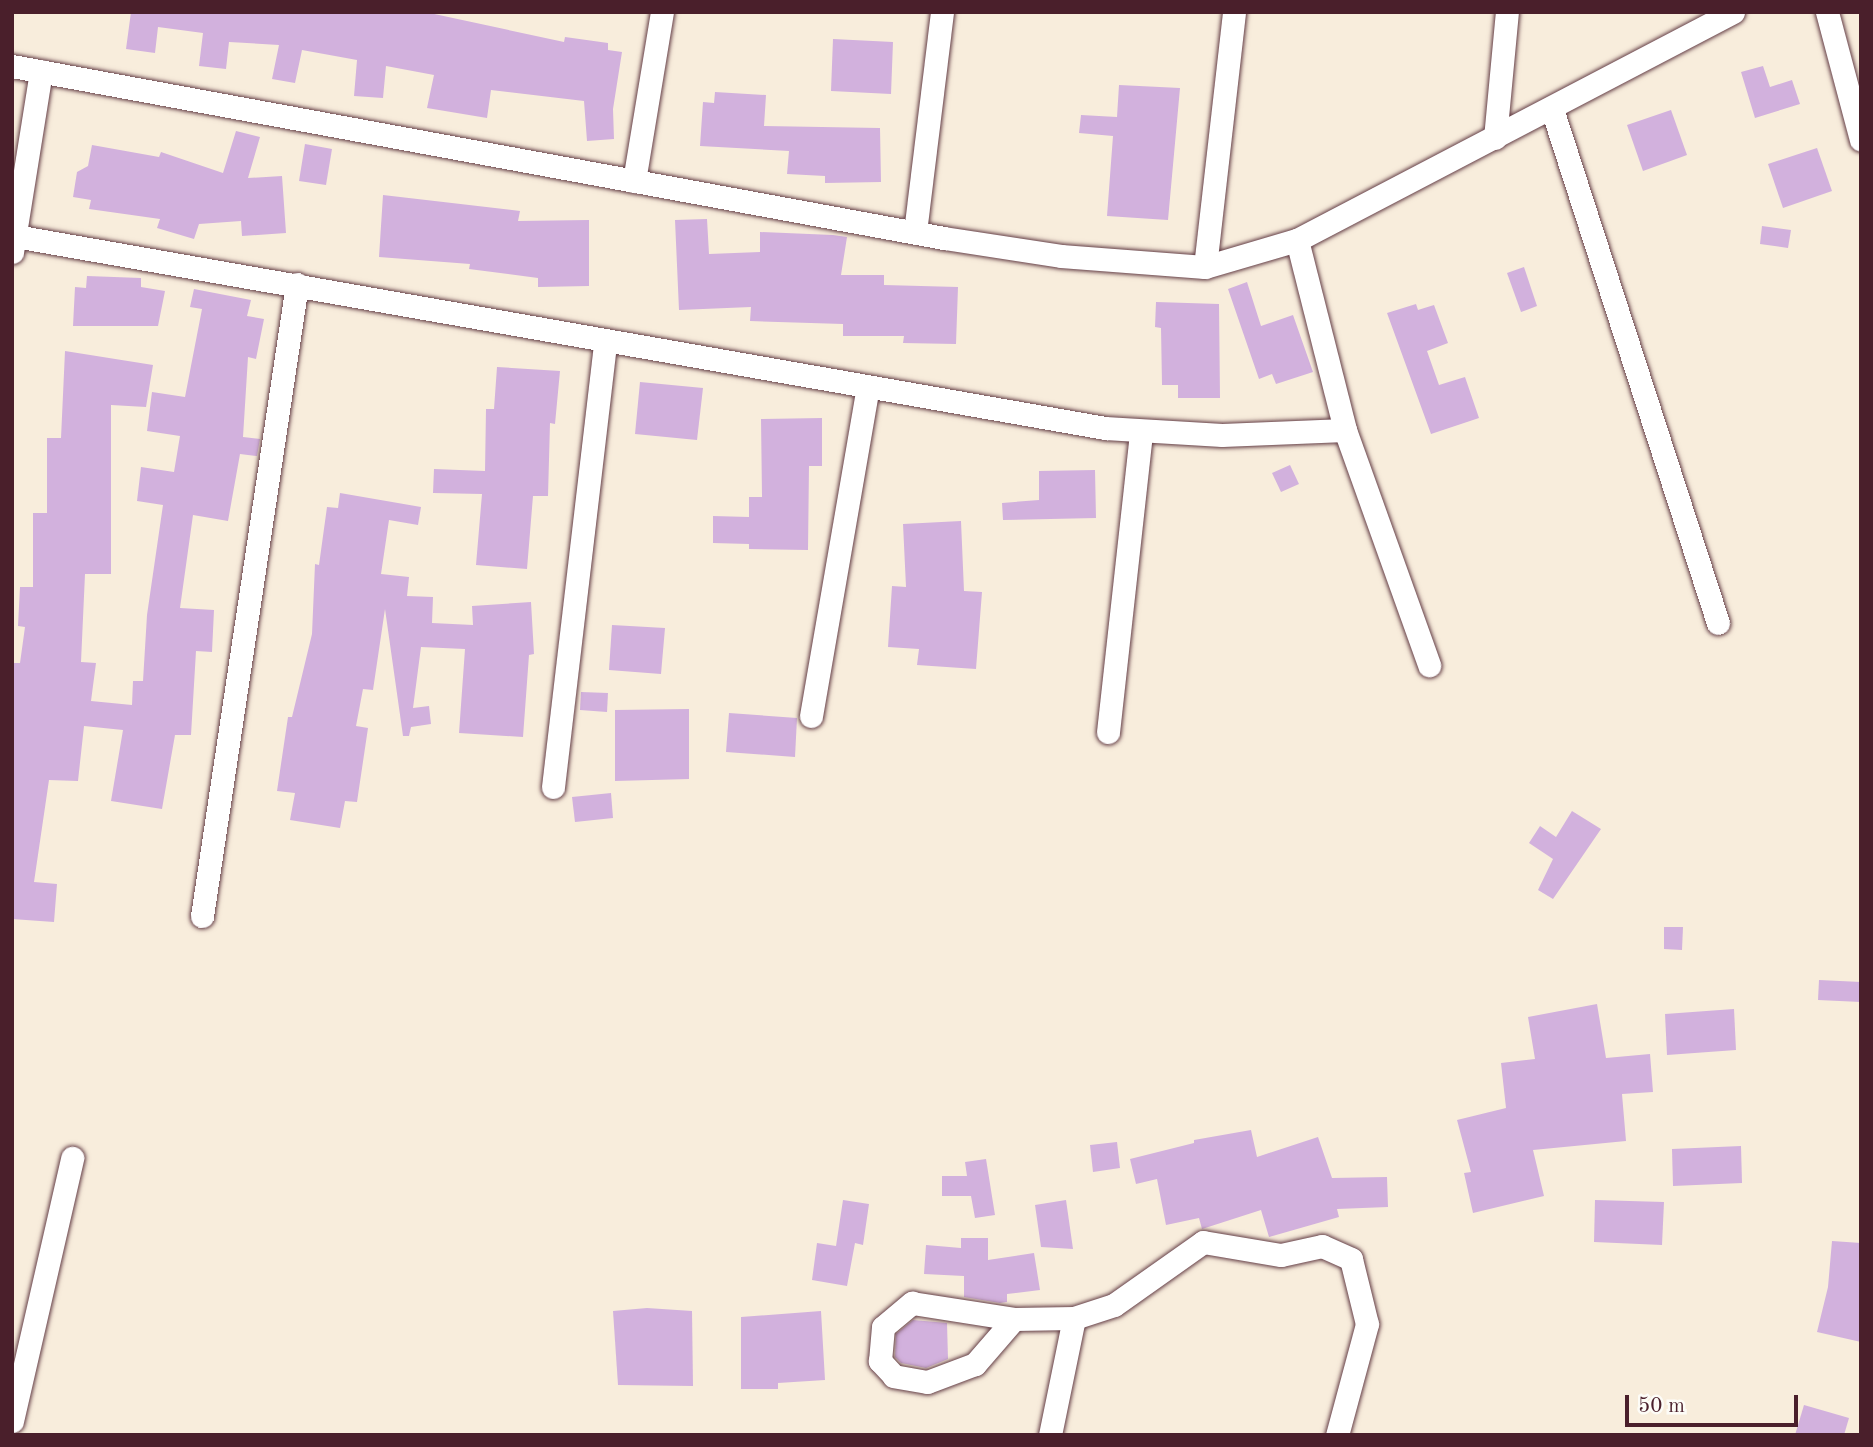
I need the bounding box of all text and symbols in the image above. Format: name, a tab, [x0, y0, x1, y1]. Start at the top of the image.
scale bar	[1628, 1380, 1801, 1424]
text: 50 m	[1638, 1396, 1685, 1417]

